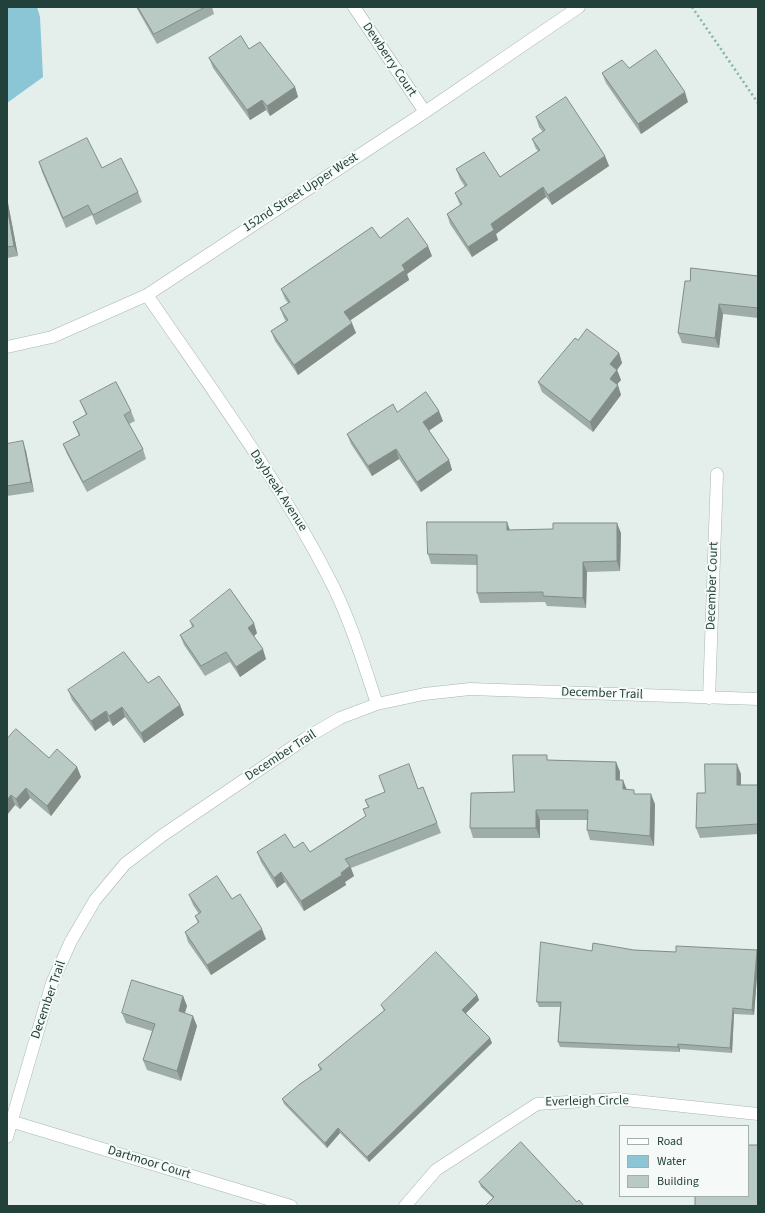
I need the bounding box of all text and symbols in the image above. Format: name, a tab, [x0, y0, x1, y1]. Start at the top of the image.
street label: Dewberry Court	[358, 20, 420, 100]
street label: 152nd Street Upper West	[241, 150, 361, 236]
street label: Daybreak Avenue	[246, 447, 310, 535]
street label: December Court	[704, 541, 722, 631]
street label: December Trail	[561, 685, 643, 703]
street label: December Trail	[242, 727, 320, 785]
street label: December Trail	[28, 959, 70, 1041]
street label: Everleigh Circle	[545, 1093, 629, 1111]
legend	[619, 1125, 749, 1197]
text: Road	[657, 1133, 683, 1150]
street label: Dartmoor Court	[106, 1143, 192, 1183]
text: Water	[657, 1153, 686, 1170]
text: Building	[657, 1173, 699, 1190]

